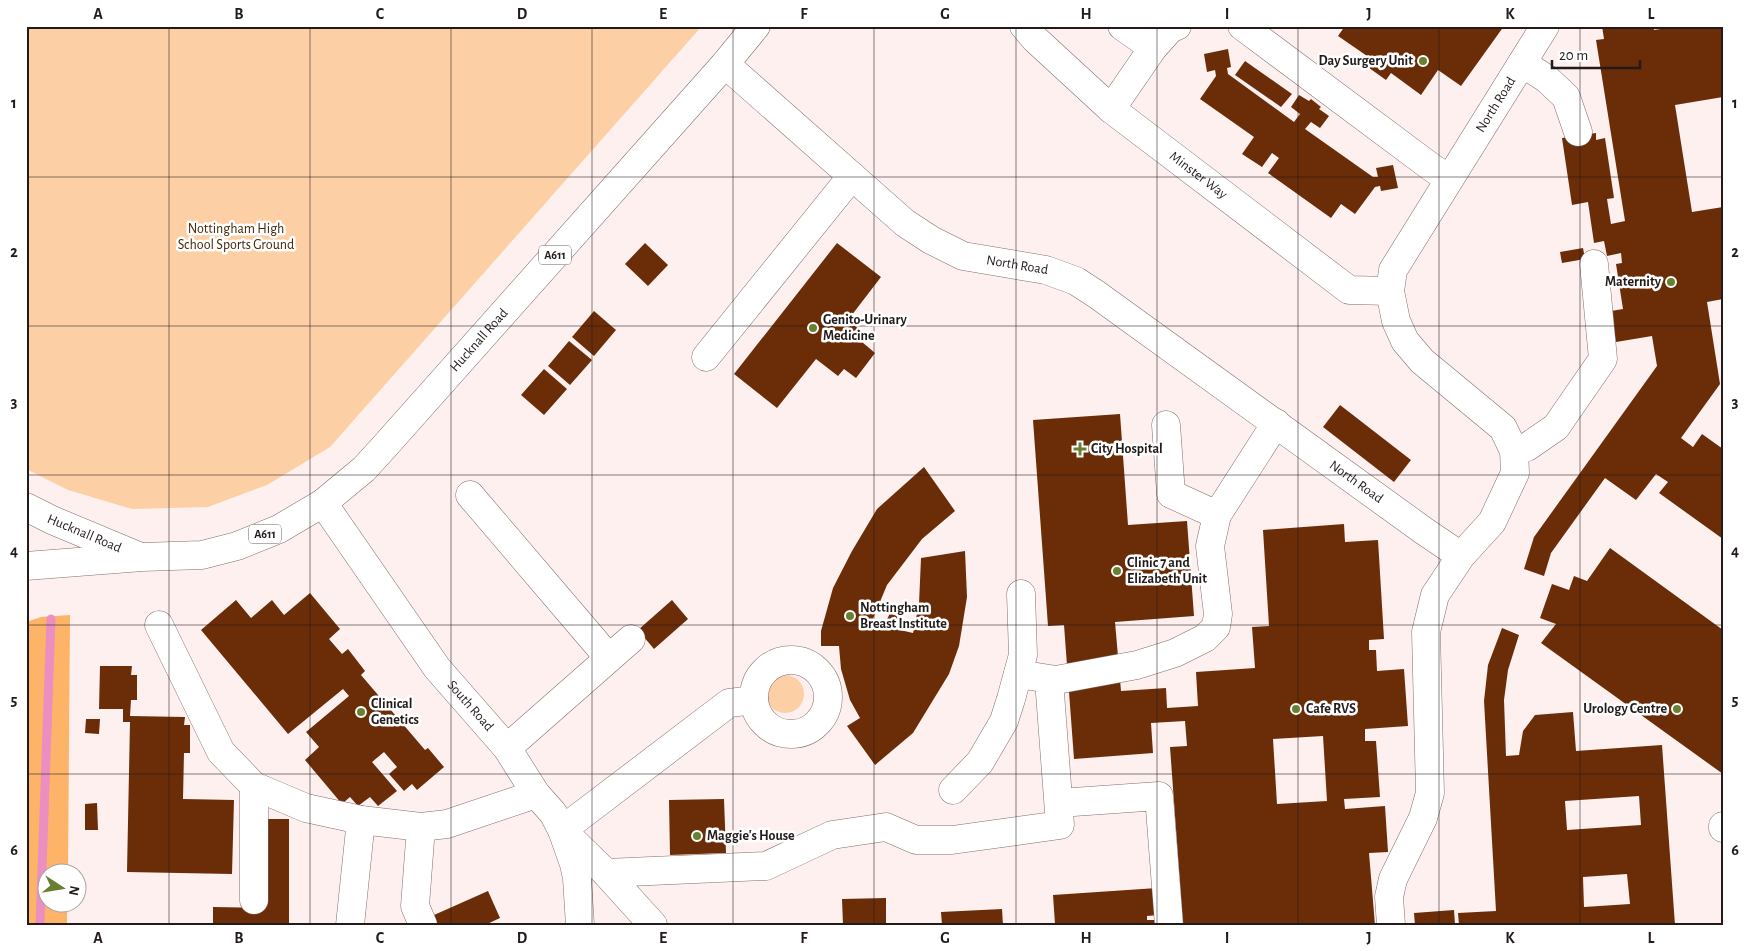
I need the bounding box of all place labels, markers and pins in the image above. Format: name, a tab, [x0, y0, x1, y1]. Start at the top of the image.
place label: Day Surgery Unit	[1318, 54, 1413, 68]
marker: Day Surgery Unit	[1417, 55, 1429, 67]
place label: Maternity	[1605, 275, 1662, 289]
marker: Maternity	[1665, 276, 1677, 288]
place label: Genito-Urinary Medicine	[823, 313, 907, 343]
marker: Genito-Urinary Medicine	[807, 322, 819, 334]
marker: City Hospital	[1073, 442, 1087, 456]
place label: City Hospital	[1091, 442, 1163, 456]
place label: Clinic 7 and Elizabeth Unit	[1127, 556, 1207, 586]
marker: Clinic 7 and Elizabeth Unit	[1111, 565, 1123, 577]
place label: Nottingham Breast Institute	[860, 601, 947, 631]
marker: Nottingham Breast Institute	[844, 610, 856, 622]
place label: Clinical Genetics	[371, 697, 419, 727]
place label: Cafe RVS	[1306, 702, 1356, 716]
place label: Urology Centre	[1583, 702, 1667, 716]
marker: Cafe RVS	[1290, 703, 1302, 715]
marker: Urology Centre	[1671, 703, 1683, 715]
marker: Clinical Genetics	[355, 706, 367, 718]
place label: Maggie's House	[707, 829, 795, 843]
marker: Maggie's House	[691, 830, 703, 842]

